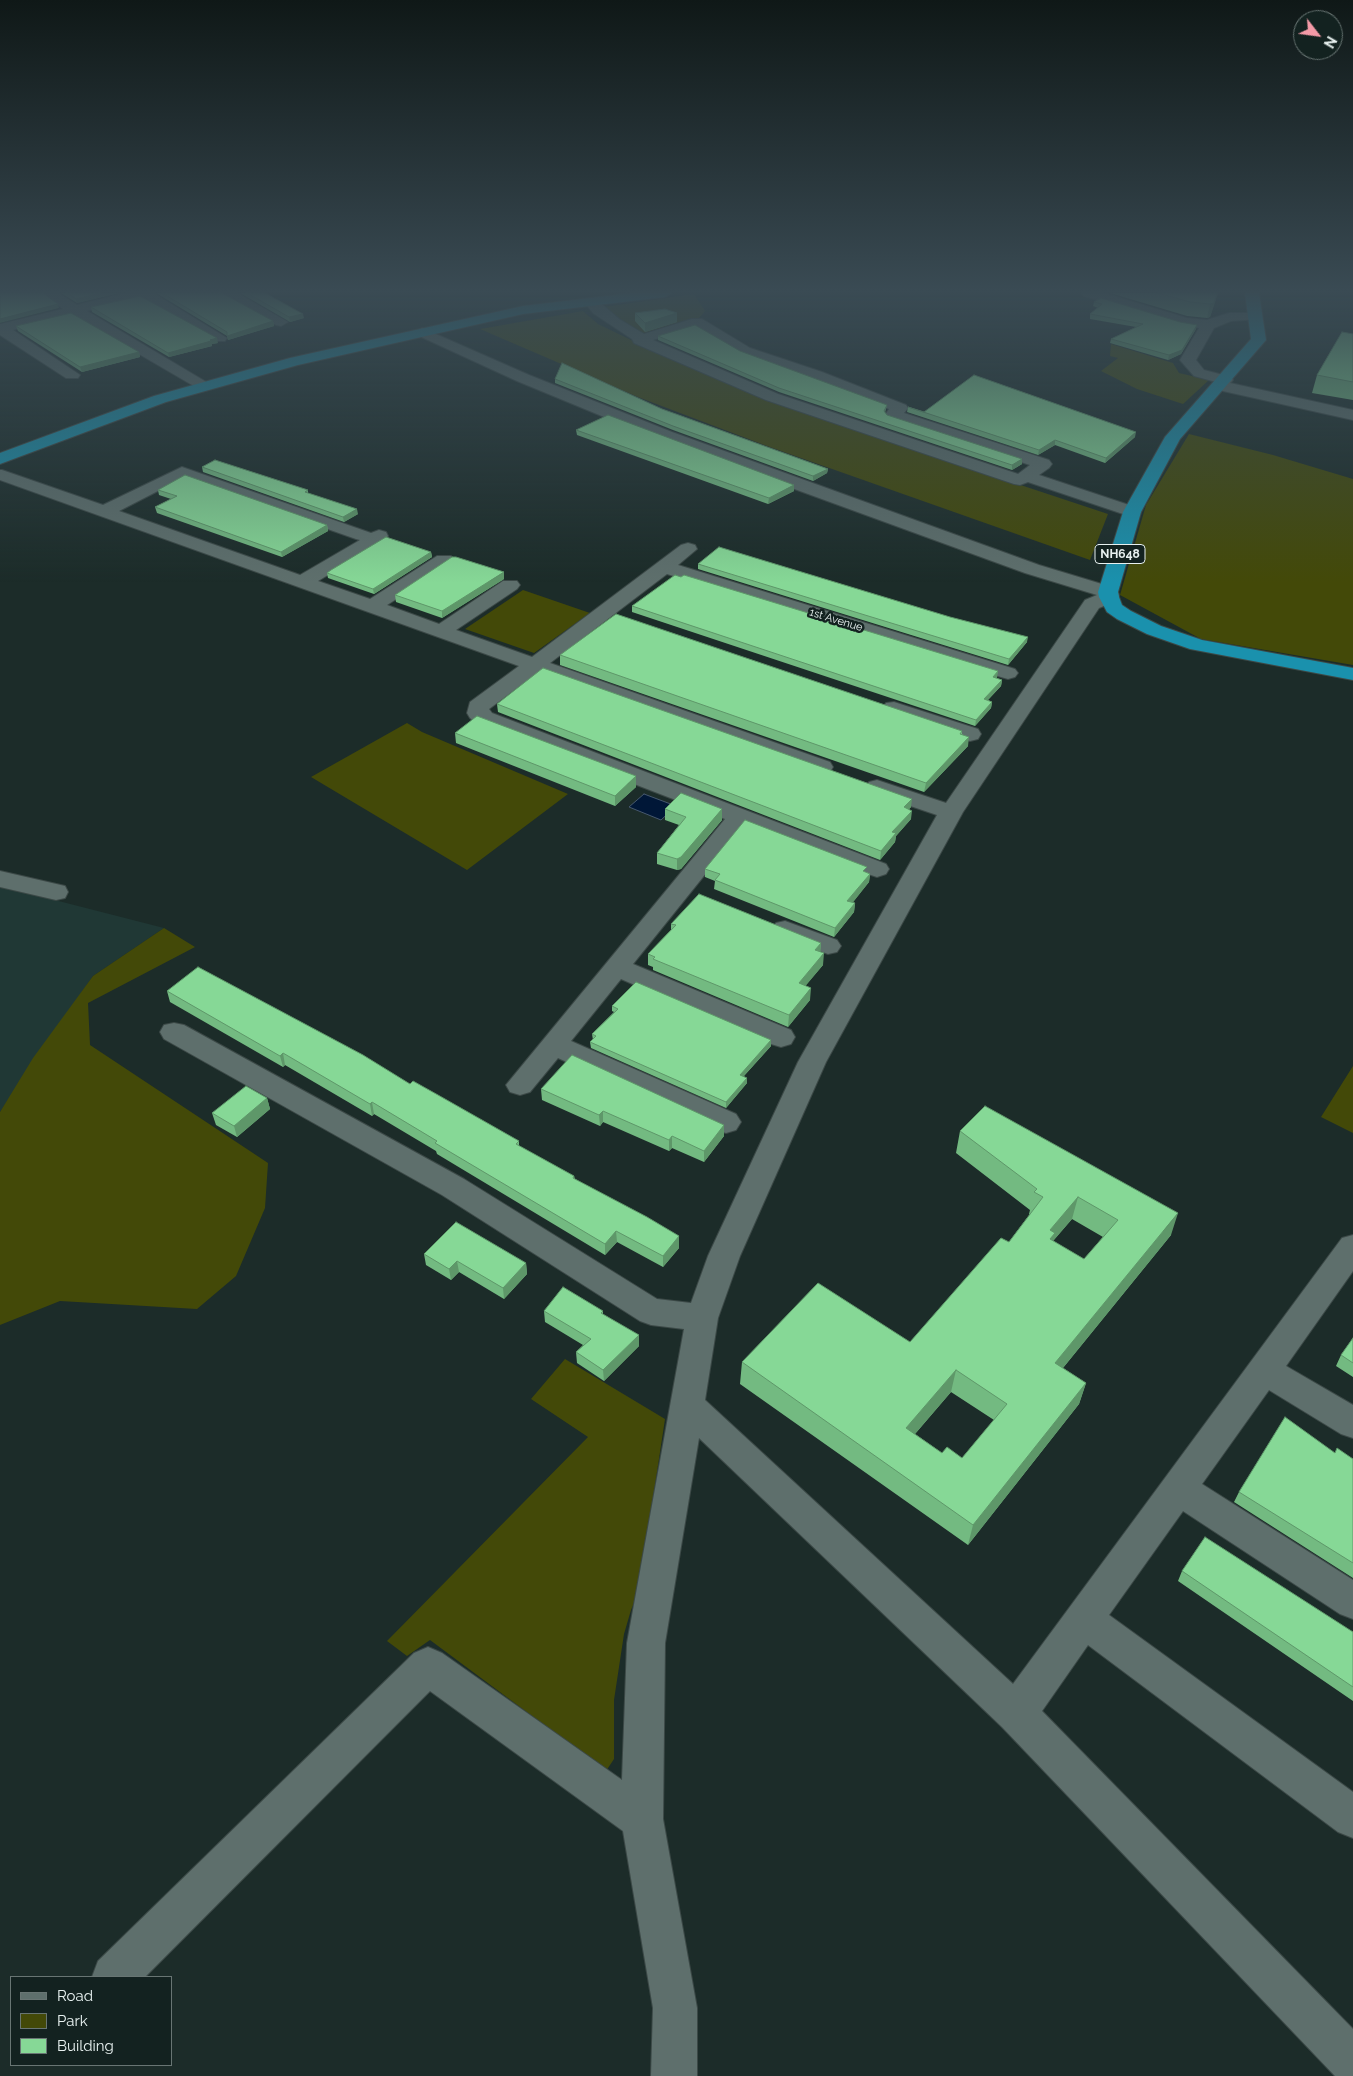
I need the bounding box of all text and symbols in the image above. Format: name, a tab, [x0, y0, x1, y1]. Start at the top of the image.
north arrow	[1293, 10, 1343, 60]
text: N	[1321, 33, 1340, 51]
road number: NH648	[1095, 544, 1145, 564]
street label: 1st Avenue	[808, 606, 864, 634]
legend	[10, 1976, 172, 2066]
text: Road	[57, 1987, 93, 2005]
text: Park	[57, 2012, 88, 2030]
text: Building	[57, 2037, 114, 2055]

